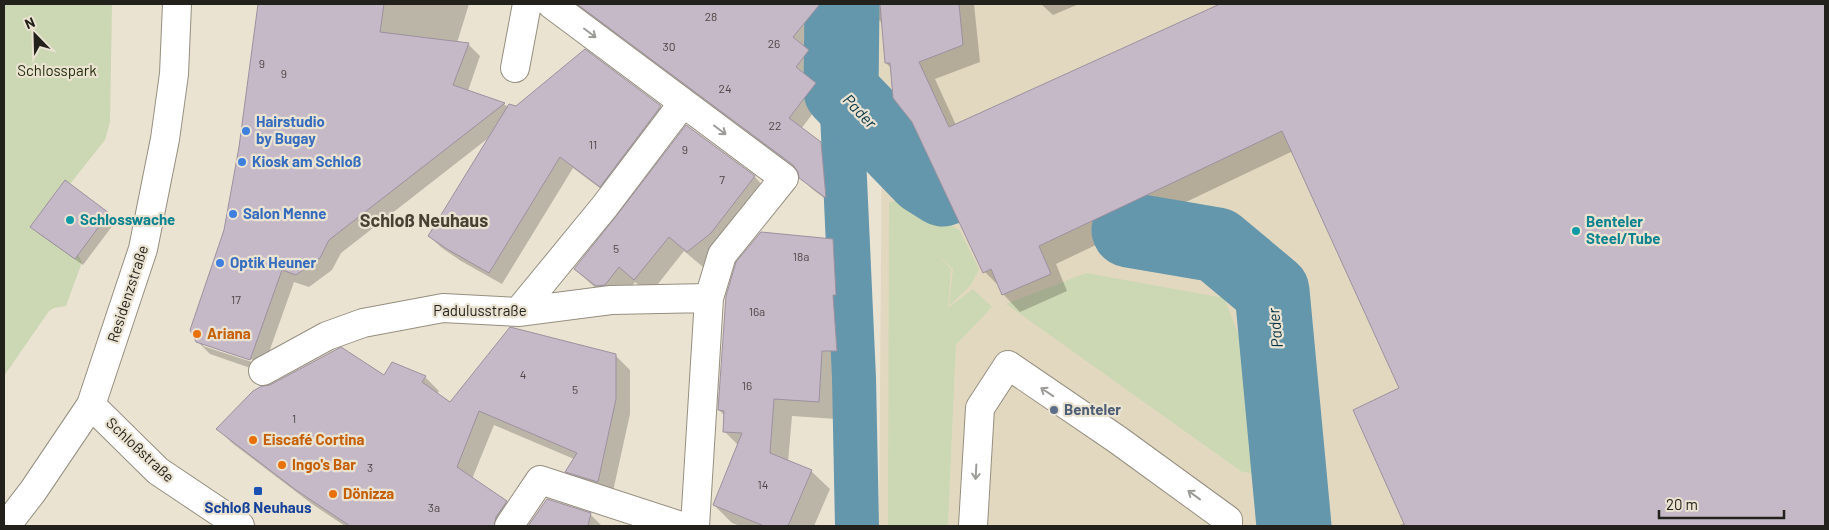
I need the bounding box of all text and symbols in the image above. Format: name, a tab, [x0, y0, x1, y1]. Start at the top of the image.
house number: 28	[705, 9, 717, 23]
north arrow	[10, 10, 60, 60]
text: N	[22, 13, 37, 32]
one-way arrow	[583, 28, 597, 38]
house number: 26	[768, 36, 780, 50]
house number: 30	[663, 39, 675, 53]
house number: 9	[259, 56, 265, 70]
park label: Schlosspark	[17, 61, 97, 79]
house number: 9	[281, 66, 287, 80]
house number: 24	[718, 81, 732, 95]
water label: Pader	[840, 90, 882, 133]
place label: Hairstudio by Bugay	[256, 112, 325, 147]
house number: 22	[769, 118, 781, 132]
marker: Hairstudio by Bugay	[240, 125, 252, 137]
one-way arrow	[713, 125, 727, 135]
house number: 11	[589, 137, 597, 151]
house number: 9	[682, 142, 688, 156]
place label: Kiosk am Schloß	[252, 152, 362, 170]
marker: Kiosk am Schloß	[236, 156, 248, 168]
house number: 7	[719, 172, 725, 186]
place label: Salon Menne	[243, 204, 326, 222]
marker: Salon Menne	[227, 208, 239, 220]
district label: Schloß Neuhaus	[360, 209, 488, 231]
place label: Schlosswache	[80, 210, 175, 228]
place label: Benteler Steel/Tube	[1586, 212, 1661, 247]
marker: Schlosswache	[64, 214, 76, 226]
marker: Benteler Steel/Tube	[1570, 225, 1582, 237]
house number: 5	[613, 241, 619, 255]
street label: Residenzstraße	[103, 243, 151, 345]
house number: 18a	[793, 249, 809, 263]
place label: Optik Heuner	[230, 253, 316, 271]
marker: Optik Heuner	[214, 257, 226, 269]
house number: 17	[231, 292, 241, 306]
street label: Padulusstraße	[433, 301, 527, 319]
house number: 16a	[749, 304, 765, 318]
water label: Pader	[1263, 306, 1286, 349]
place label: Ariana	[207, 324, 251, 342]
marker: Ariana	[191, 328, 203, 340]
house number: 4	[520, 367, 526, 381]
house number: 16	[742, 378, 752, 392]
house number: 5	[572, 382, 578, 396]
one-way arrow	[1040, 387, 1054, 397]
place label: Benteler	[1064, 400, 1121, 418]
marker: Benteler	[1048, 404, 1060, 416]
house number: 1	[292, 411, 296, 425]
street label: Schloßstraße	[103, 413, 178, 485]
place label: Eiscafé Cortina	[263, 430, 364, 448]
marker: Eiscafé Cortina	[247, 434, 259, 446]
place label: Ingo's Bar	[292, 455, 356, 473]
marker: Ingo's Bar	[276, 459, 288, 471]
house number: 3	[367, 460, 373, 474]
one-way arrow	[971, 464, 980, 480]
house number: 14	[758, 477, 768, 491]
place label: Dönizza	[343, 484, 394, 502]
marker: Schloß Neuhaus	[252, 485, 264, 497]
marker: Dönizza	[327, 488, 339, 500]
scale bar	[1659, 488, 1784, 520]
one-way arrow	[1187, 490, 1201, 500]
text: 20 m	[1666, 495, 1698, 513]
place label: Schloß Neuhaus	[205, 498, 312, 516]
house number: 3a	[428, 500, 440, 514]

